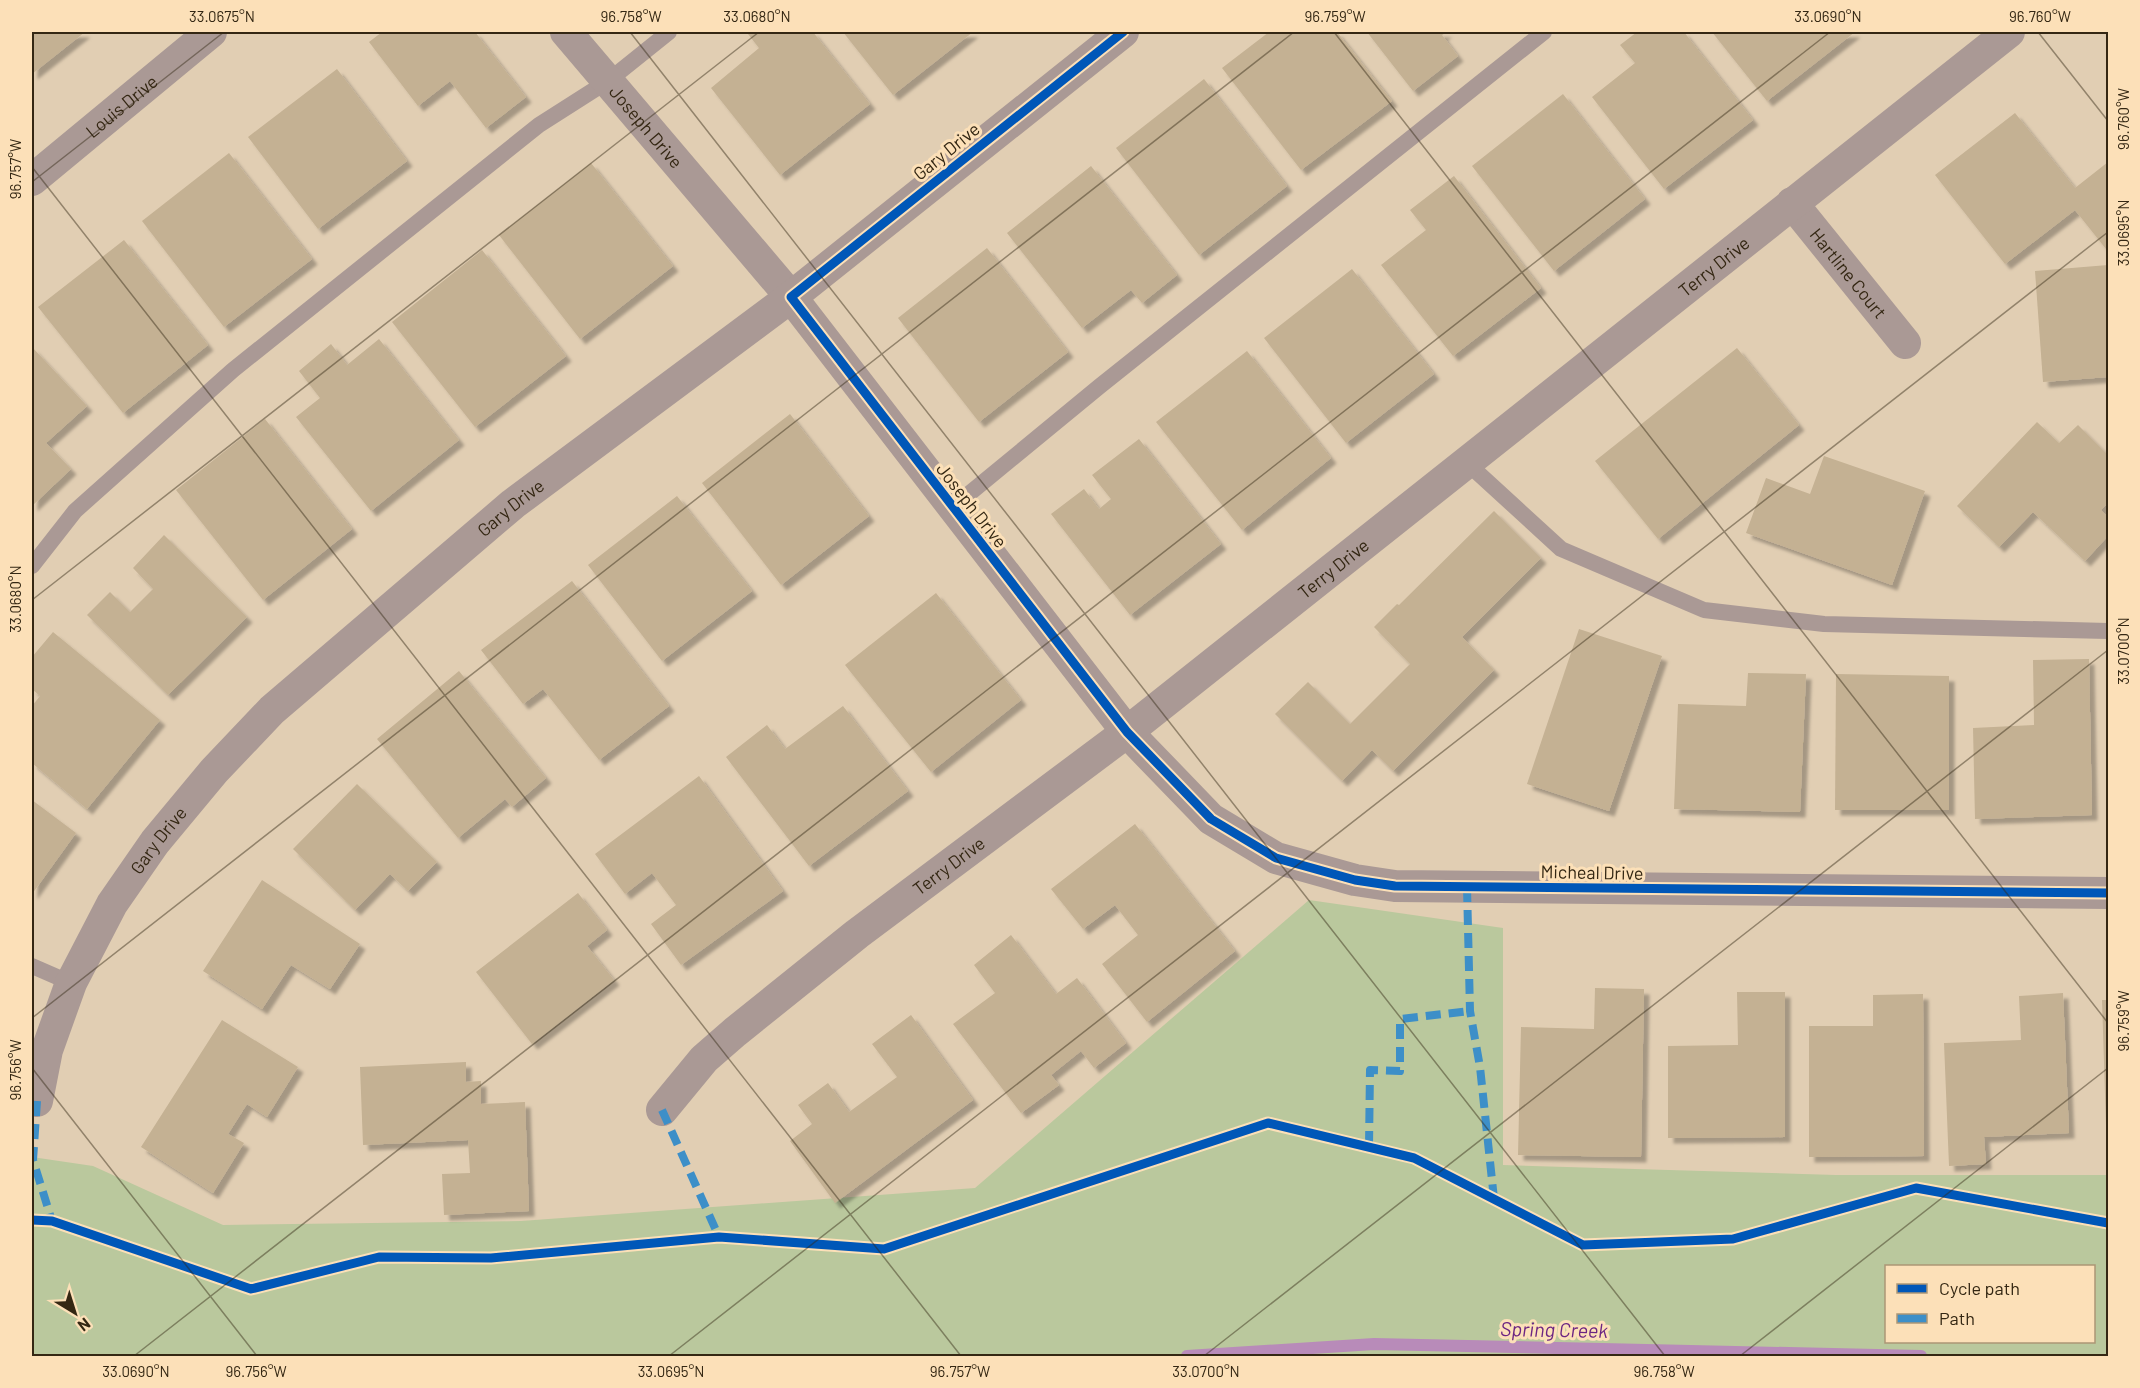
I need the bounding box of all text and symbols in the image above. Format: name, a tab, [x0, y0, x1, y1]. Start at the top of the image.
text: 33.0675°N	[189, 7, 255, 25]
text: 96.758°W	[600, 7, 662, 25]
text: 33.0680°N	[723, 7, 791, 25]
text: 96.759°W	[1304, 7, 1366, 25]
text: 33.0690°N	[1794, 7, 1862, 25]
text: 96.760°W	[2009, 7, 2071, 25]
street label: Louis Drive	[81, 70, 162, 142]
street label: Joseph Drive	[605, 81, 688, 172]
text: 96.760°W	[2114, 88, 2132, 150]
street label: Gary Drive	[908, 118, 984, 184]
text: 96.757°W	[6, 139, 24, 199]
text: 33.0695°N	[2114, 200, 2132, 266]
street label: Hartline Court	[1806, 223, 1892, 323]
street label: Terry Drive	[1674, 231, 1754, 301]
street label: Joseph Drive	[932, 458, 1012, 552]
street label: Gary Drive	[473, 474, 548, 541]
street label: Terry Drive	[1293, 534, 1373, 603]
text: 33.0680°N	[6, 565, 24, 633]
text: 33.0700°N	[2114, 617, 2132, 685]
street label: Gary Drive	[125, 802, 191, 878]
street label: Terry Drive	[908, 831, 989, 900]
street label: Micheal Drive	[1540, 860, 1644, 884]
text: 96.759°W	[2114, 990, 2132, 1052]
text: 96.756°W	[6, 1039, 24, 1101]
legend	[1885, 1265, 2095, 1343]
text: Cycle path	[1939, 1277, 2020, 1299]
north arrow	[45, 1283, 105, 1343]
text: Path	[1939, 1307, 1975, 1329]
text: N	[75, 1314, 95, 1336]
water label: Spring Creek	[1500, 1316, 1608, 1342]
text: 33.0690°N	[102, 1362, 170, 1380]
text: 96.756°W	[225, 1362, 287, 1380]
text: 33.0695°N	[638, 1362, 704, 1380]
text: 96.757°W	[930, 1362, 990, 1380]
text: 33.0700°N	[1172, 1362, 1240, 1380]
text: 96.758°W	[1633, 1362, 1695, 1380]

